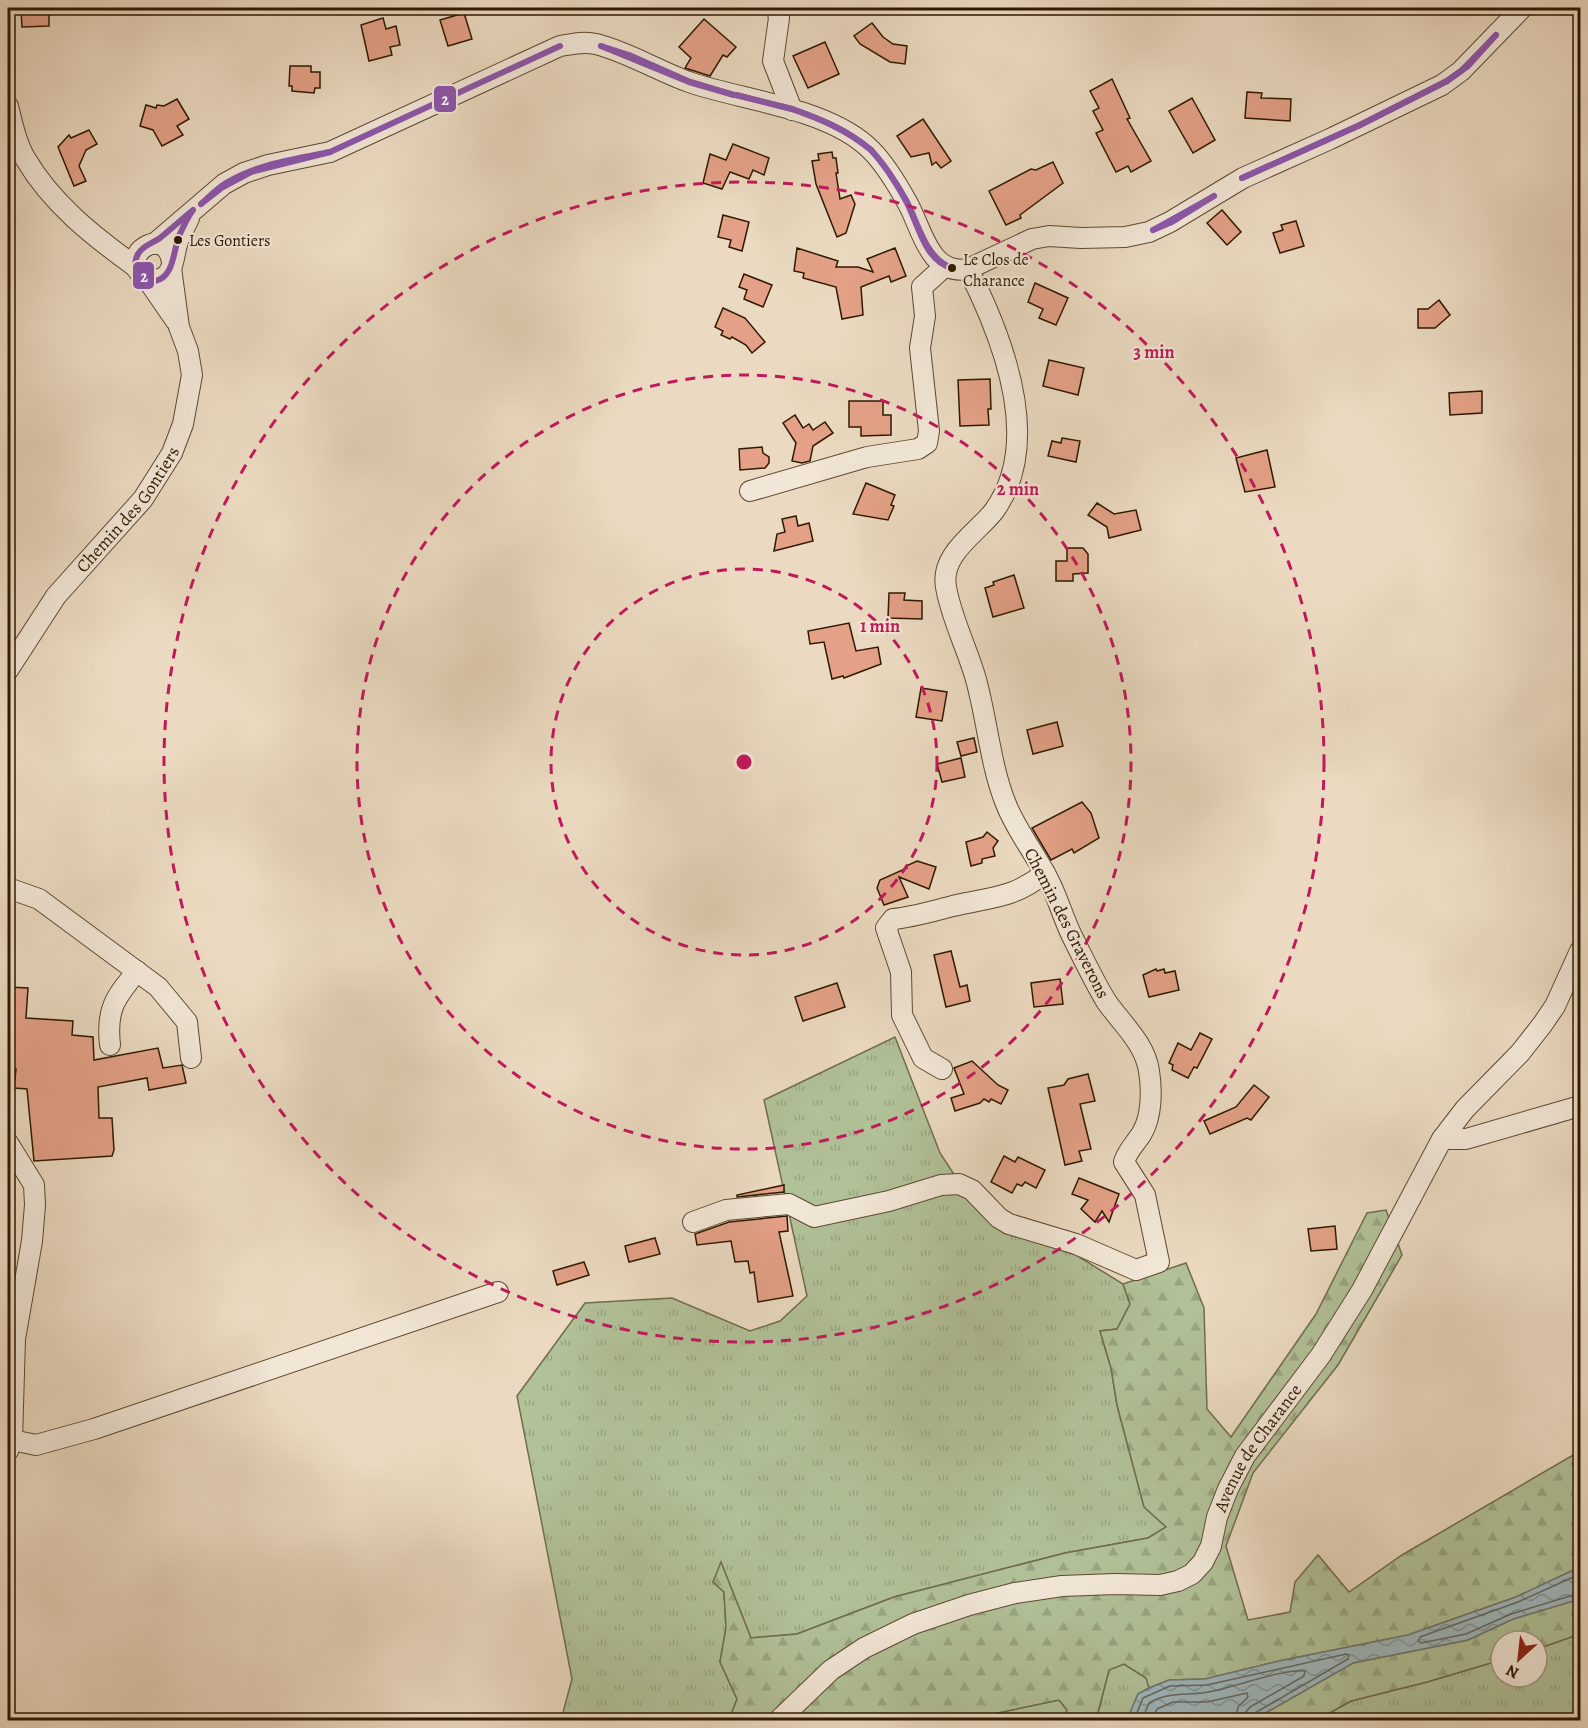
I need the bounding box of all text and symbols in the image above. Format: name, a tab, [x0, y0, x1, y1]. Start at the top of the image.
line badge: 2	[433, 85, 457, 113]
text: 2	[441, 89, 449, 111]
place label: Les Gontiers	[189, 230, 271, 252]
marker: Les Gontiers	[172, 234, 184, 246]
place label: Le Clos de Charance	[963, 249, 1029, 292]
line badge: 2	[132, 261, 155, 290]
marker: Le Clos de Charance	[946, 262, 958, 274]
text: 2	[140, 266, 148, 288]
text: 3 min	[1133, 340, 1175, 364]
street label: Chemin des Gontiers	[71, 444, 185, 578]
text: 2 min	[997, 477, 1039, 501]
text: 1 min	[860, 614, 900, 638]
centre of rings	[734, 752, 754, 772]
street label: Chemin des Graverons	[1019, 844, 1115, 1002]
street label: Avenue de Charance	[1208, 1379, 1307, 1516]
north arrow	[1489, 1629, 1549, 1689]
text: N	[1502, 1659, 1523, 1684]

